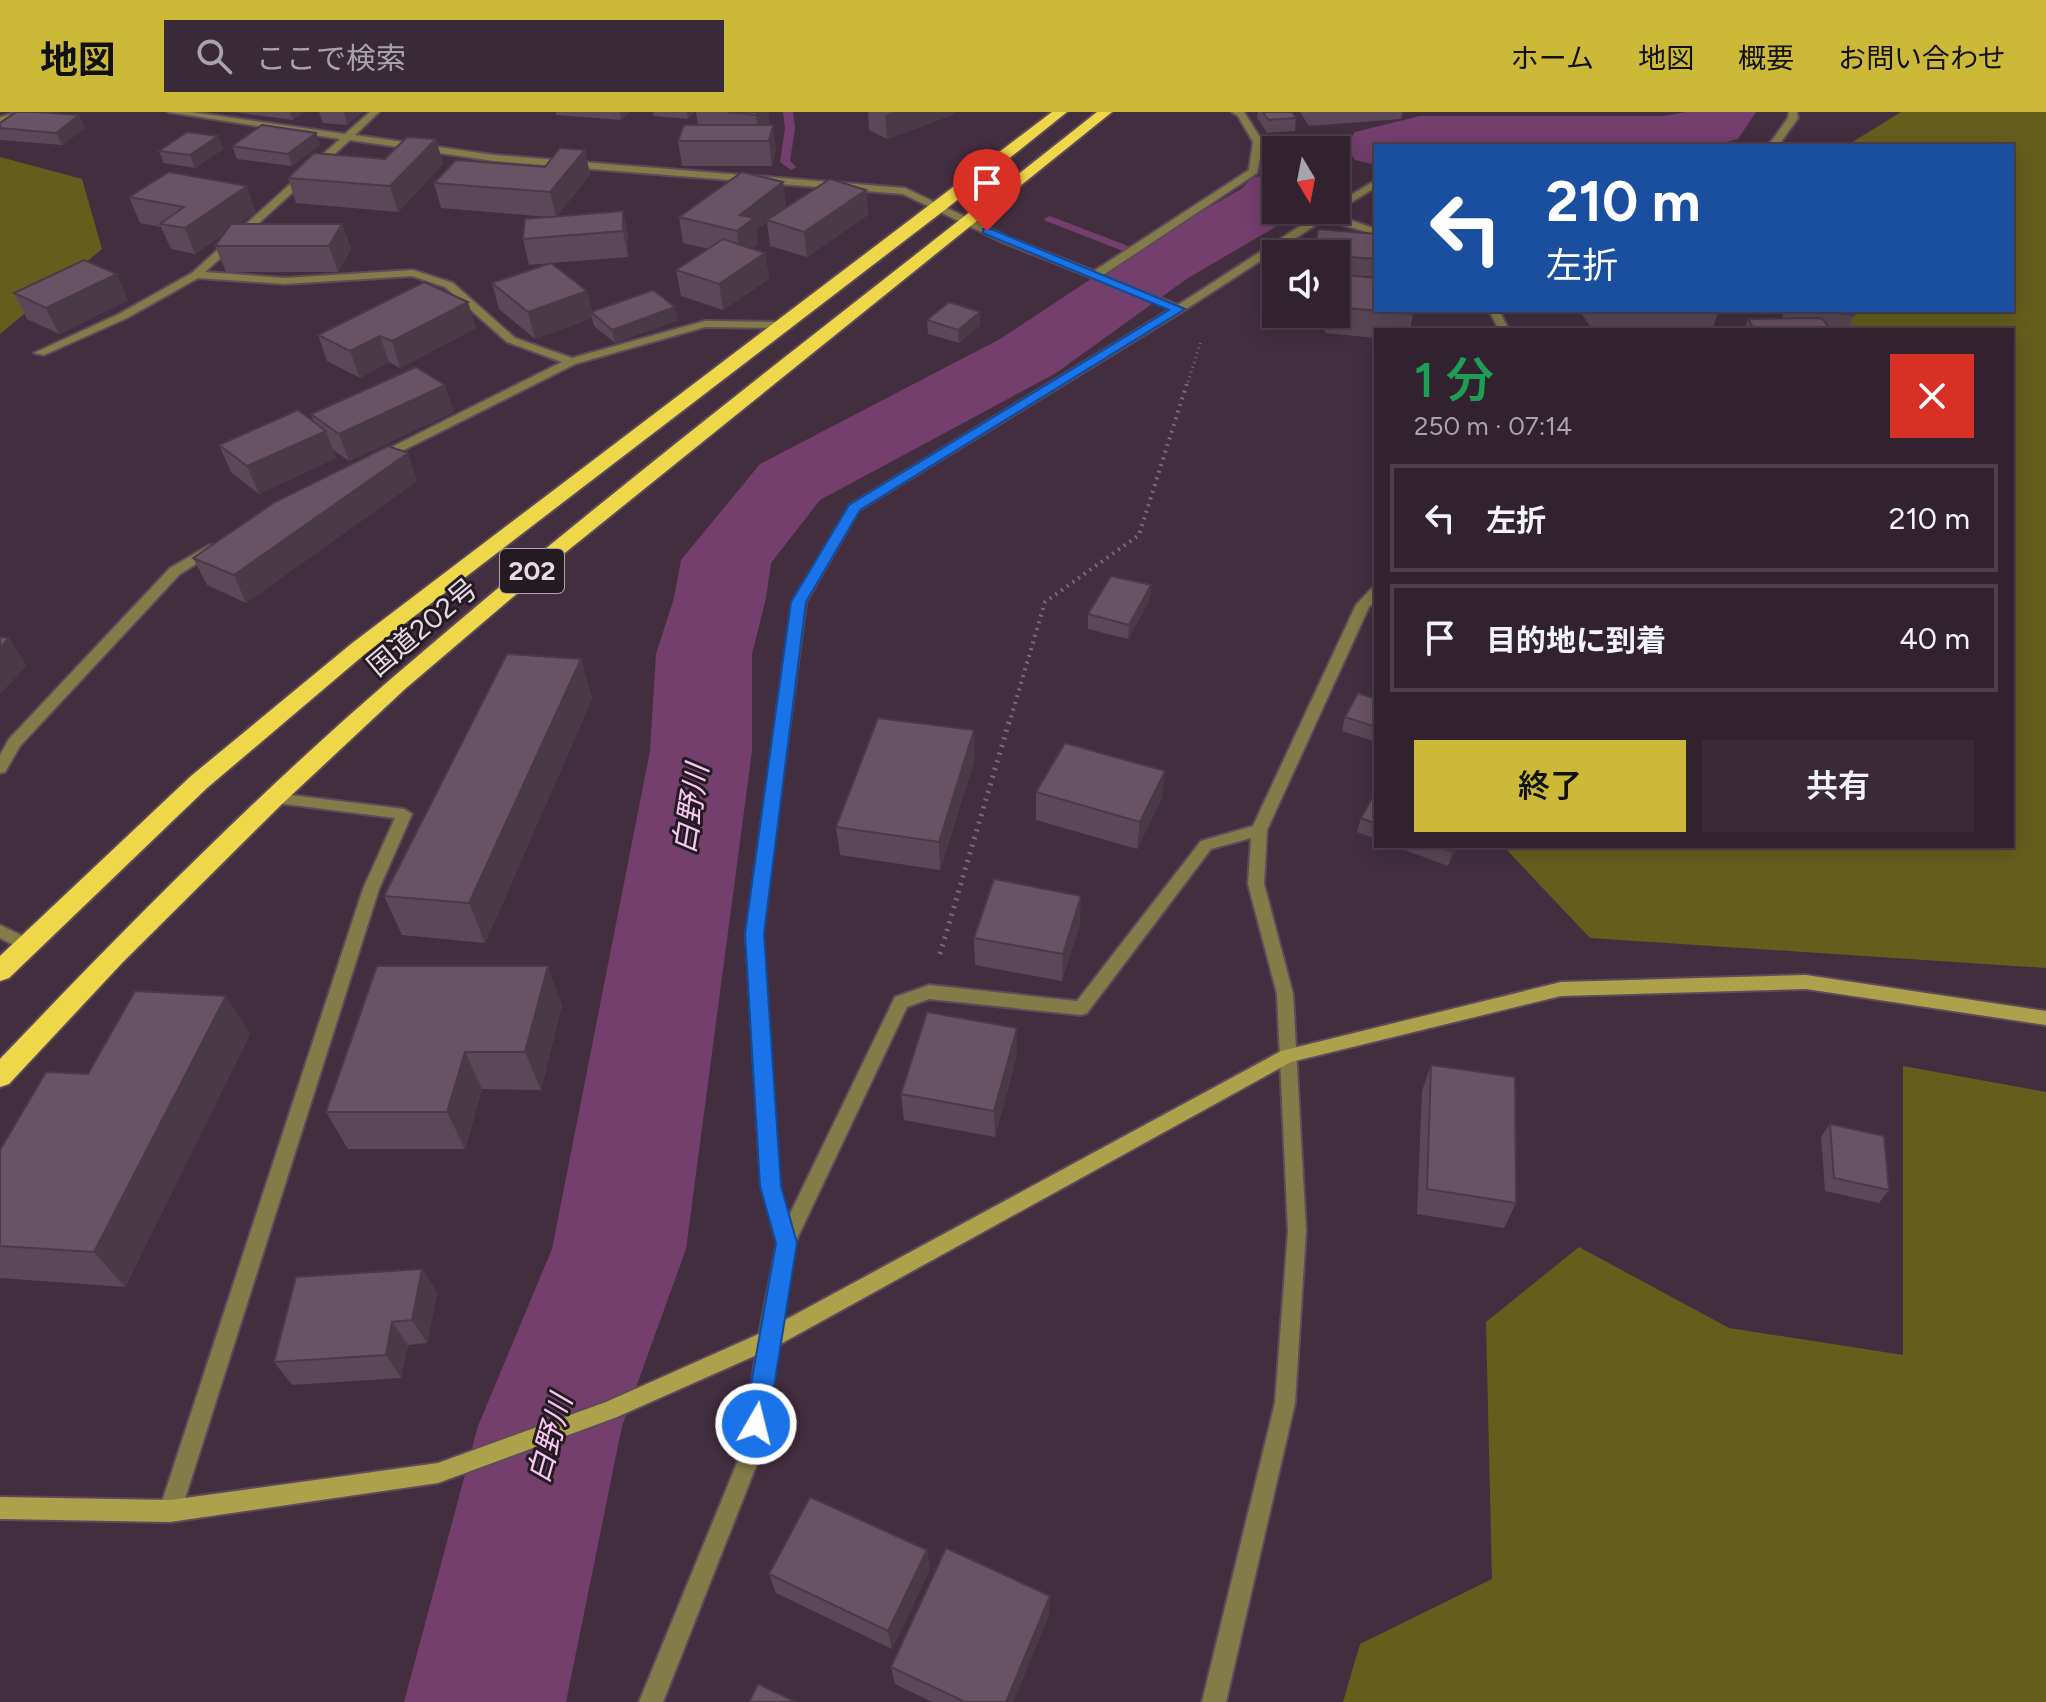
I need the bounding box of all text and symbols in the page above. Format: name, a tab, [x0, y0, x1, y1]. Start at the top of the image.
search box	[164, 20, 724, 92]
icon: search	[192, 34, 236, 78]
text: 地図	[40, 37, 116, 83]
text: ここで検索	[256, 40, 406, 77]
text: ホーム	[1511, 41, 1594, 75]
text: 地図	[1638, 41, 1694, 75]
text: 概要	[1738, 41, 1794, 75]
text: お問い合わせ	[1838, 41, 2006, 75]
north arrow	[1262, 136, 1350, 224]
map controls	[1262, 136, 1350, 328]
pin	[953, 149, 1021, 231]
icon: arrive	[965, 161, 1009, 205]
text: 210 m	[1546, 168, 1701, 235]
icon: left	[1414, 176, 1518, 280]
button: sound	[1262, 240, 1350, 328]
text: 左折	[1546, 244, 1618, 287]
text: 1 分	[1414, 351, 1494, 409]
button: close	[1890, 354, 1974, 438]
text: 250 m · 07:14	[1414, 410, 1572, 442]
icon: left	[1418, 496, 1462, 540]
text: 210 m	[1889, 500, 1970, 537]
text: 左折	[1486, 502, 1546, 539]
road number: 202	[500, 549, 564, 593]
street label: 国道202号	[360, 571, 484, 683]
icon: arrive	[1418, 616, 1462, 660]
text: 40 m	[1899, 620, 1970, 657]
text: 目的地に到着	[1486, 622, 1666, 659]
button: 終了	[1414, 740, 1686, 832]
button: 共有	[1702, 740, 1974, 832]
water label: 白野川	[665, 759, 716, 856]
position arrow	[714, 1382, 798, 1466]
water label: 白野川	[519, 1388, 581, 1487]

